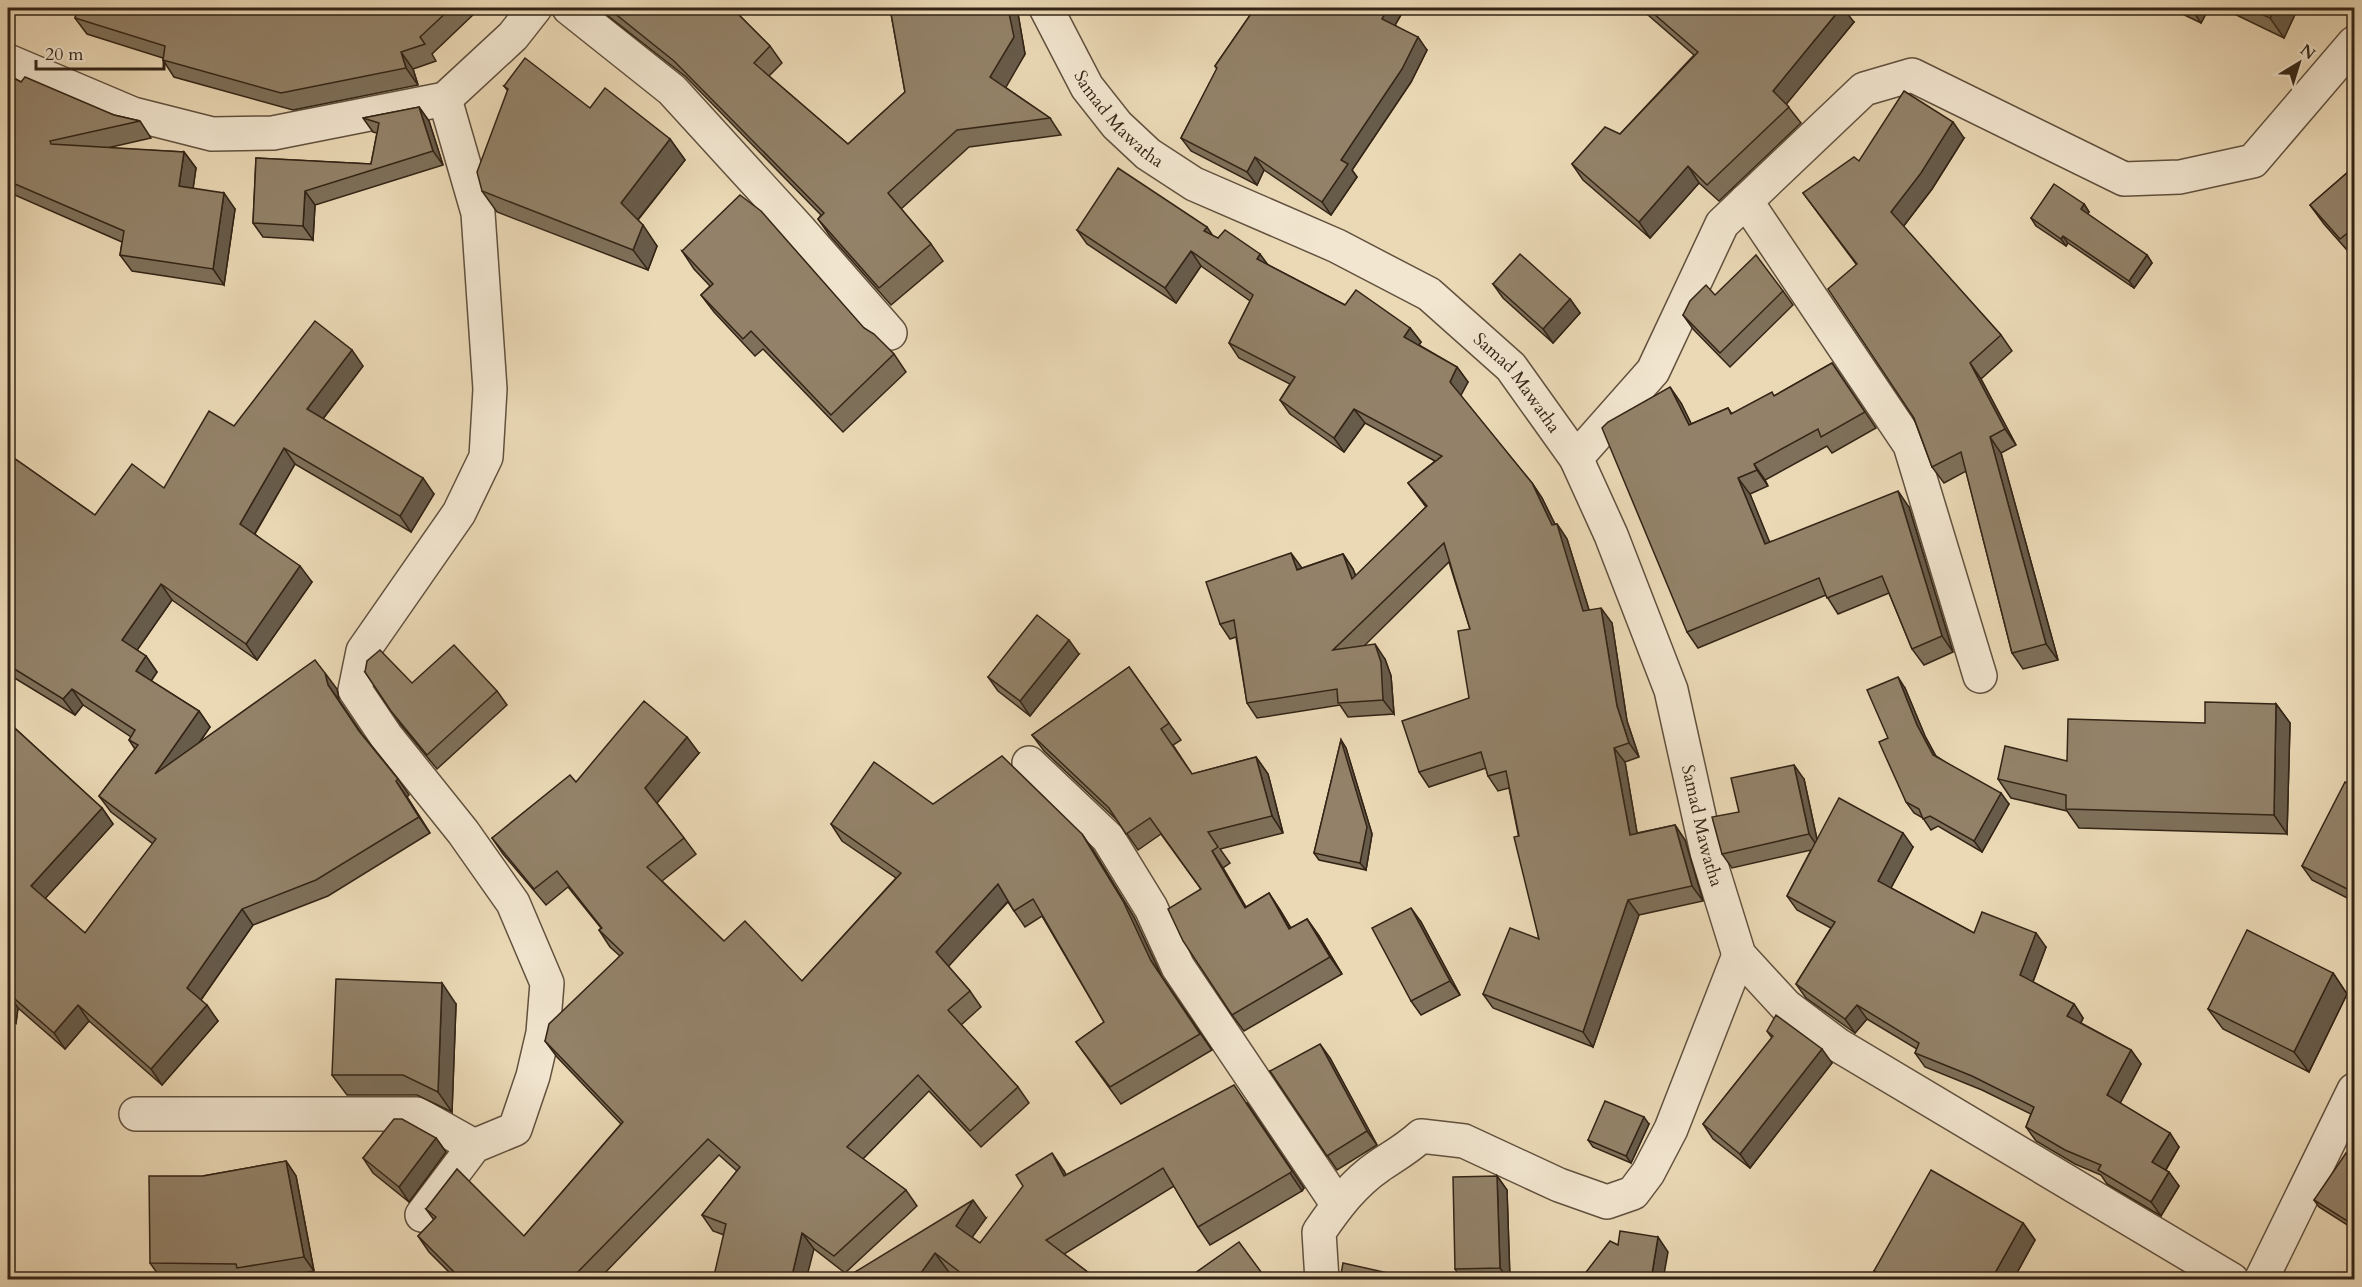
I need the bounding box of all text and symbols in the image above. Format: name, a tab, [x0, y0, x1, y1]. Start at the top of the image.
scale bar	[36, 33, 164, 71]
north arrow	[2269, 33, 2329, 93]
text: N	[2295, 39, 2320, 65]
text: 20 m	[45, 42, 84, 67]
street label: Samad Mawatha	[1068, 66, 1169, 174]
street label: Samad Mawatha	[1468, 327, 1567, 438]
street label: Samad Mawatha	[1675, 762, 1730, 890]

